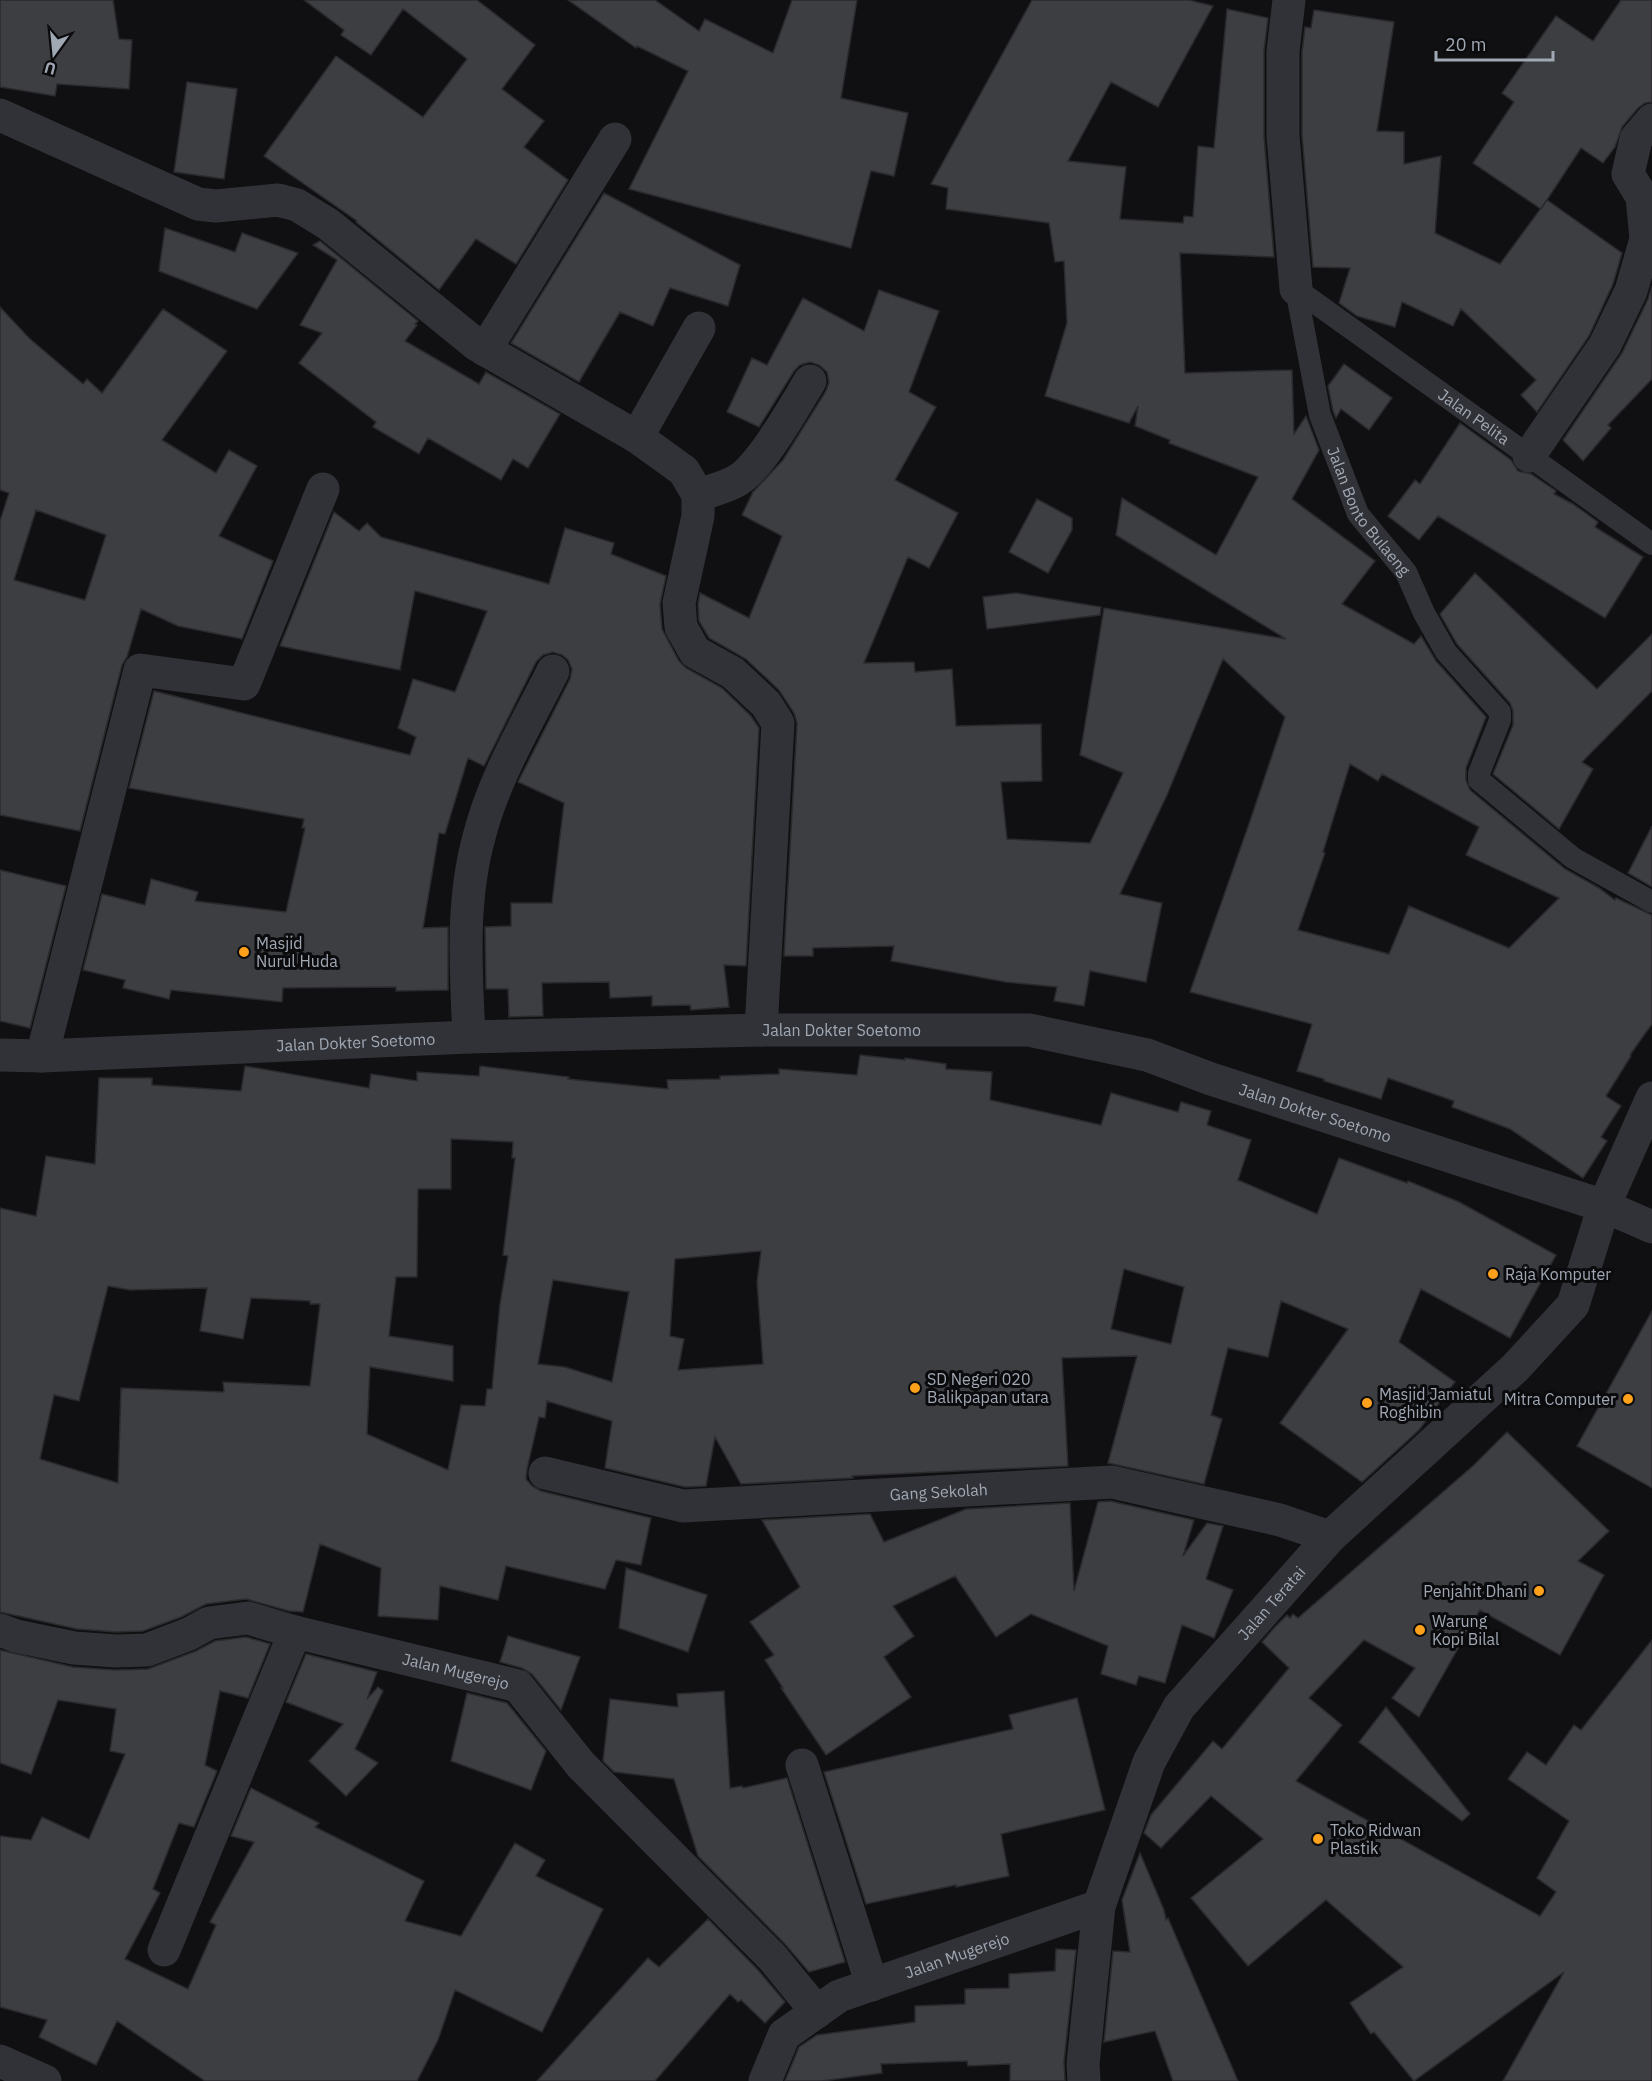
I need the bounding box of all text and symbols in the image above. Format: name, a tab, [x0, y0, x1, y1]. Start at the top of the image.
north arrow	[24, 24, 84, 84]
scale bar	[1436, 24, 1553, 62]
text: 20 m	[1445, 33, 1487, 56]
text: U	[42, 57, 58, 80]
street label: Jalan Pelita	[1434, 384, 1514, 449]
street label: Jalan Bonto Bulaeng	[1323, 444, 1415, 580]
place label: Masjid Nurul Huda	[256, 933, 338, 971]
marker: Masjid Nurul Huda	[237, 945, 251, 959]
street label: Jalan Dokter Soetomo	[762, 1020, 921, 1040]
street label: Jalan Dokter Soetomo	[276, 1029, 436, 1056]
street label: Jalan Dokter Soetomo	[1236, 1079, 1394, 1147]
place label: Raja Komputer	[1505, 1264, 1611, 1284]
marker: Raja Komputer	[1486, 1267, 1500, 1281]
place label: SD Negeri 020 Balikpapan utara	[927, 1369, 1049, 1407]
marker: SD Negeri 020 Balikpapan utara	[908, 1381, 922, 1395]
place label: Masjid Jamiatul Roghibin	[1379, 1384, 1492, 1422]
place label: Mitra Computer	[1504, 1389, 1616, 1409]
marker: Mitra Computer	[1621, 1392, 1635, 1406]
marker: Masjid Jamiatul Roghibin	[1360, 1396, 1374, 1410]
street label: Gang Sekolah	[889, 1479, 988, 1504]
street label: Jalan Teratai	[1233, 1562, 1309, 1644]
place label: Penjahit Dhani	[1423, 1581, 1527, 1601]
marker: Penjahit Dhani	[1532, 1584, 1546, 1598]
place label: Warung Kopi Bilal	[1432, 1611, 1499, 1649]
marker: Warung Kopi Bilal	[1413, 1623, 1427, 1637]
street label: Jalan Mugerejo	[400, 1648, 511, 1694]
place label: Toko Ridwan Plastik	[1330, 1820, 1421, 1858]
marker: Toko Ridwan Plastik	[1311, 1832, 1325, 1846]
street label: Jalan Mugerejo	[902, 1928, 1012, 1983]

